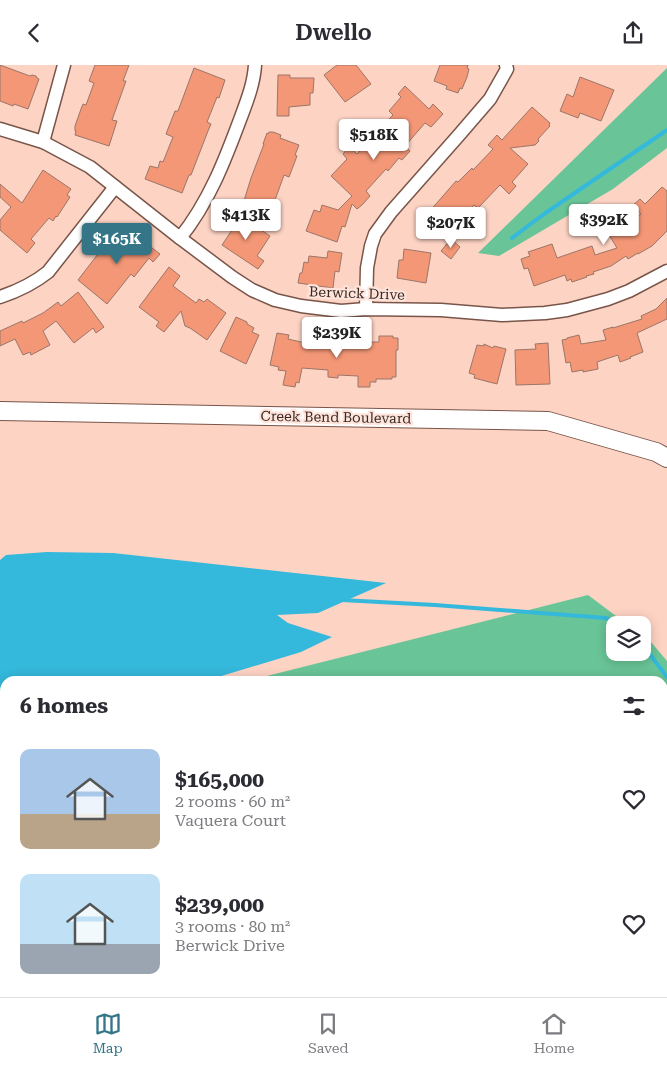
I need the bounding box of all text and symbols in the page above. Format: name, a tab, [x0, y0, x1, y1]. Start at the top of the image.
icon: back	[20, 19, 48, 47]
icon: share	[619, 19, 647, 47]
text: Dwello	[295, 20, 372, 45]
pin: $518K	[339, 119, 409, 161]
text: $518K	[350, 125, 398, 144]
pin: $413K	[211, 199, 281, 241]
pin: $392K	[569, 203, 639, 246]
text: $413K	[222, 205, 270, 224]
pin: $207K	[416, 207, 486, 249]
text: $392K	[580, 210, 628, 229]
text: $207K	[427, 213, 475, 232]
pin: $165K	[82, 223, 152, 265]
text: $165K	[93, 229, 141, 248]
street label: Berwick Drive	[309, 283, 406, 303]
pin: $239K	[302, 317, 372, 359]
text: $239K	[313, 323, 361, 342]
street label: Creek Bend Boulevard	[260, 408, 412, 426]
map controls	[606, 616, 651, 661]
button: layers	[606, 616, 651, 661]
icon: filters	[620, 692, 648, 720]
text: 6 homes	[20, 694, 108, 718]
text: $165,000	[175, 768, 264, 792]
icon: home	[60, 769, 120, 829]
icon: heart	[620, 785, 648, 813]
text: 2 rooms · 60 m²	[175, 792, 290, 811]
text: Vaquera Court	[175, 811, 286, 830]
text: $239,000	[175, 893, 264, 917]
icon: home	[60, 894, 120, 954]
icon: heart	[620, 910, 648, 938]
text: 3 rooms · 80 m²	[175, 917, 290, 936]
text: Berwick Drive	[175, 936, 285, 955]
tab: Map	[93, 1010, 123, 1056]
tab: Saved	[308, 1010, 348, 1056]
tab: Home	[534, 1010, 574, 1056]

